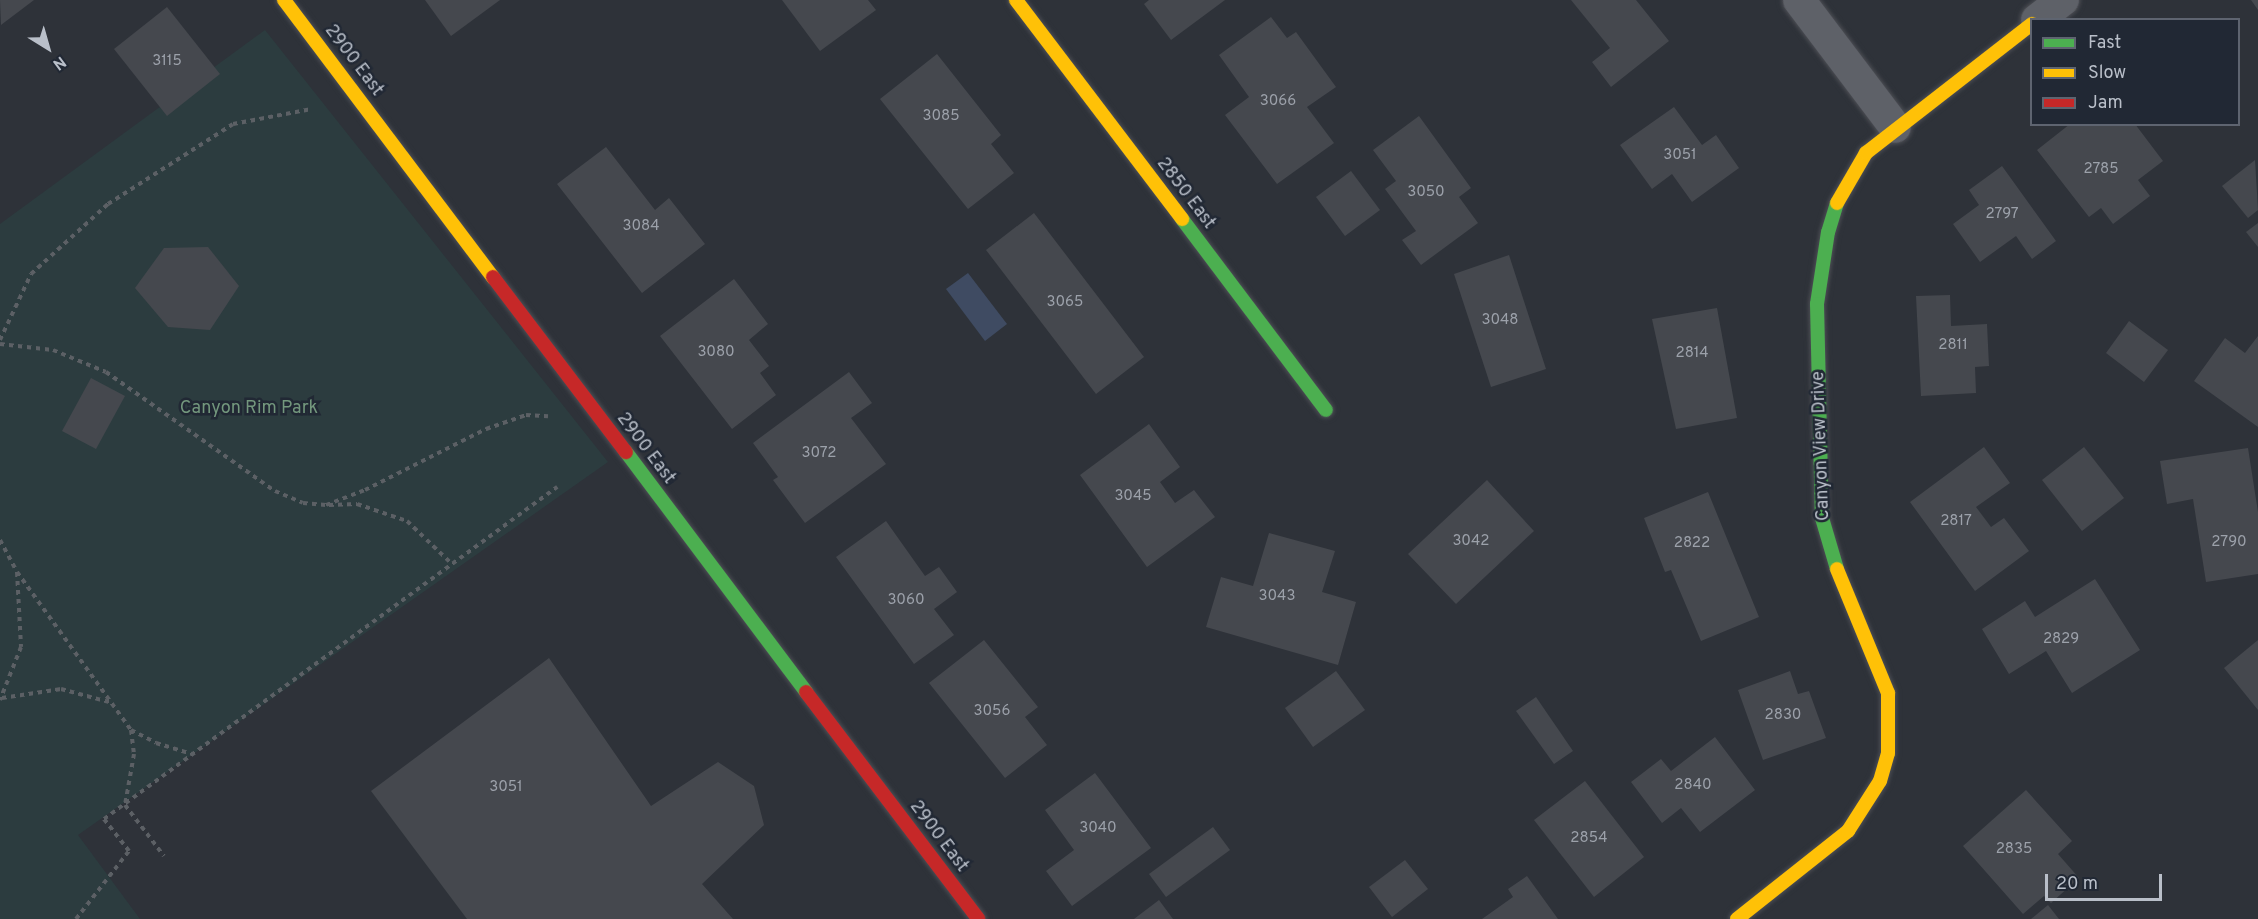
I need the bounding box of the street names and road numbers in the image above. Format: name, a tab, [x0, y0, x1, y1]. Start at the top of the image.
street label: 2900 East	[319, 21, 387, 101]
street label: 2850 East	[1151, 154, 1219, 234]
street label: Canyon View Drive	[1809, 370, 1835, 522]
street label: 2900 East	[611, 409, 679, 489]
street label: 2900 East	[904, 797, 972, 877]

